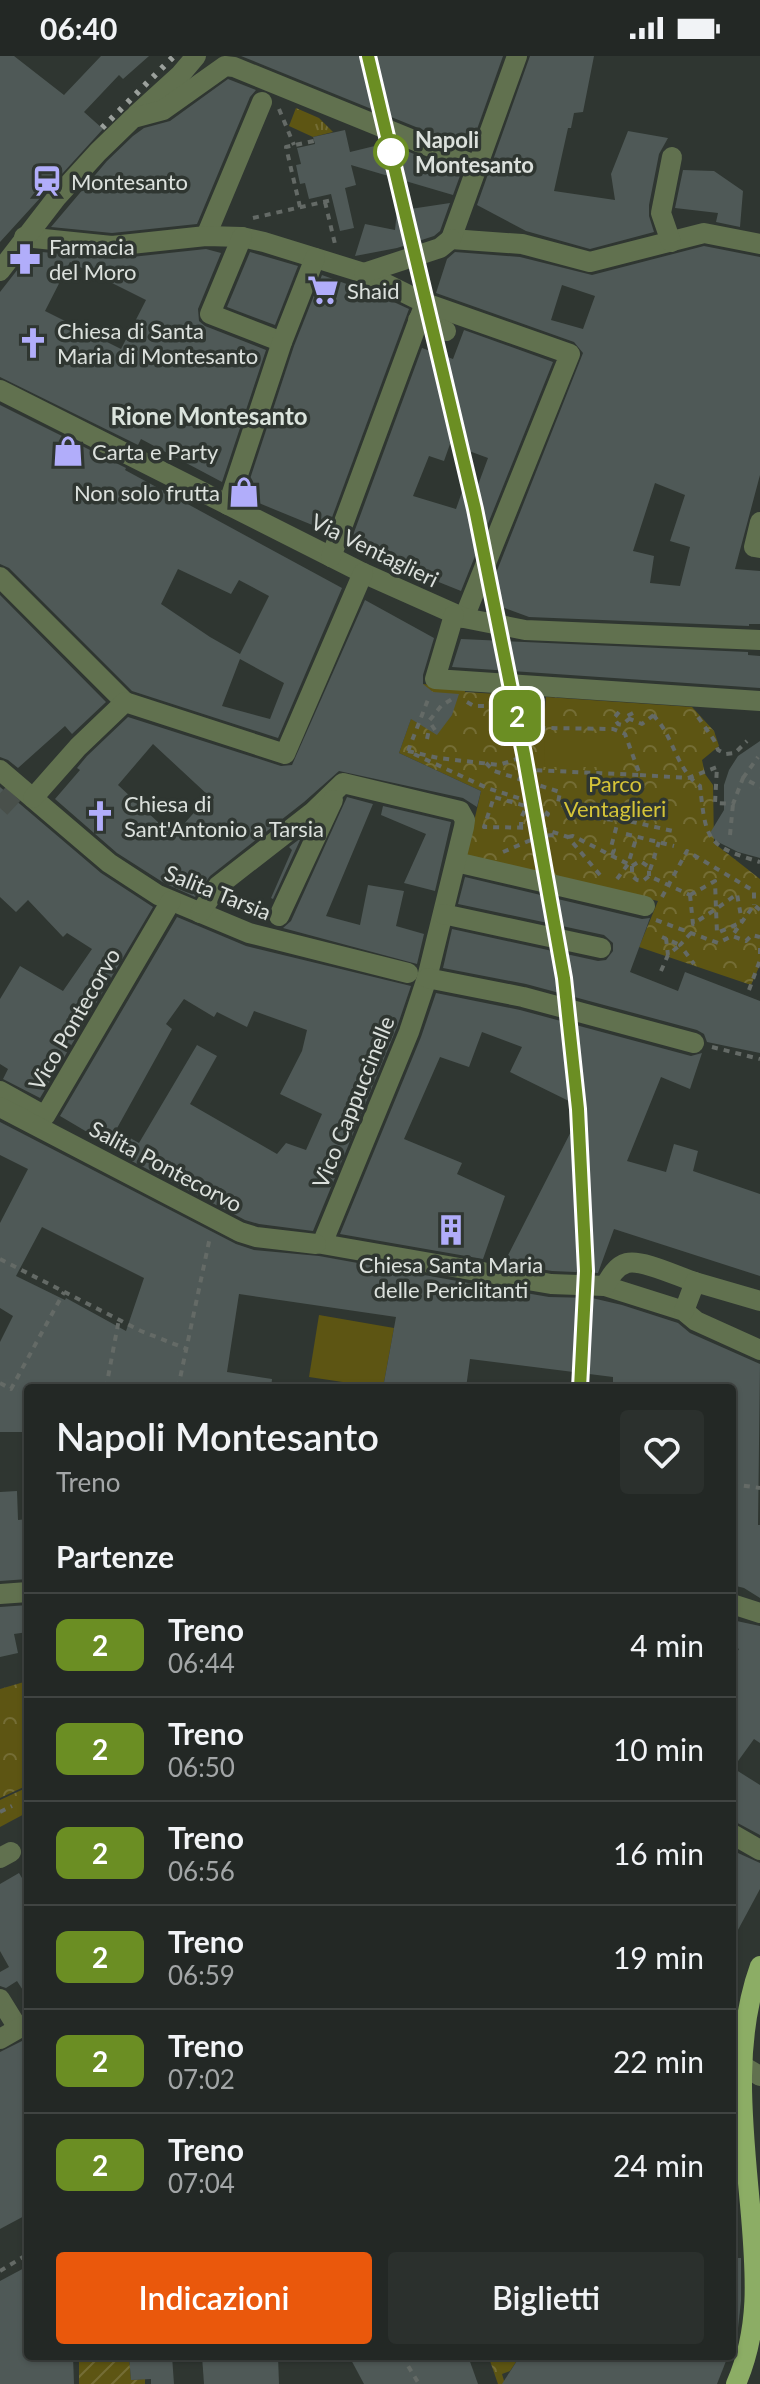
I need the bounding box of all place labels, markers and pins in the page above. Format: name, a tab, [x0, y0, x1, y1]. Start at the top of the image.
place label: Napoli Montesanto	[415, 126, 534, 178]
marker: Napoli Montesanto	[374, 135, 408, 169]
station icon: Montesanto	[30, 164, 64, 198]
place label: Montesanto	[71, 168, 188, 195]
place label: Farmacia del Moro	[49, 233, 136, 285]
pharmacy icon: Farmacia del Moro	[8, 242, 42, 276]
supermarket icon: Shaid	[306, 273, 340, 307]
place label: Shaid	[347, 277, 400, 304]
place label: Chiesa di Santa Maria di Montesanto	[57, 317, 258, 369]
church icon: Chiesa di Santa Maria di Montesanto	[16, 326, 50, 360]
shop icon: Carta e Party	[51, 434, 85, 468]
place label: Carta e Party	[92, 438, 219, 465]
shop icon: Non solo frutta	[227, 475, 261, 509]
place label: Non solo frutta	[74, 479, 220, 506]
place label: Chiesa di Sant'Antonio a Tarsia	[124, 790, 324, 842]
church icon: Chiesa di Sant'Antonio a Tarsia	[83, 799, 117, 833]
building icon: Chiesa Santa Maria delle Periclitanti	[434, 1213, 468, 1247]
place label: Chiesa Santa Maria delle Periclitanti	[359, 1251, 543, 1303]

